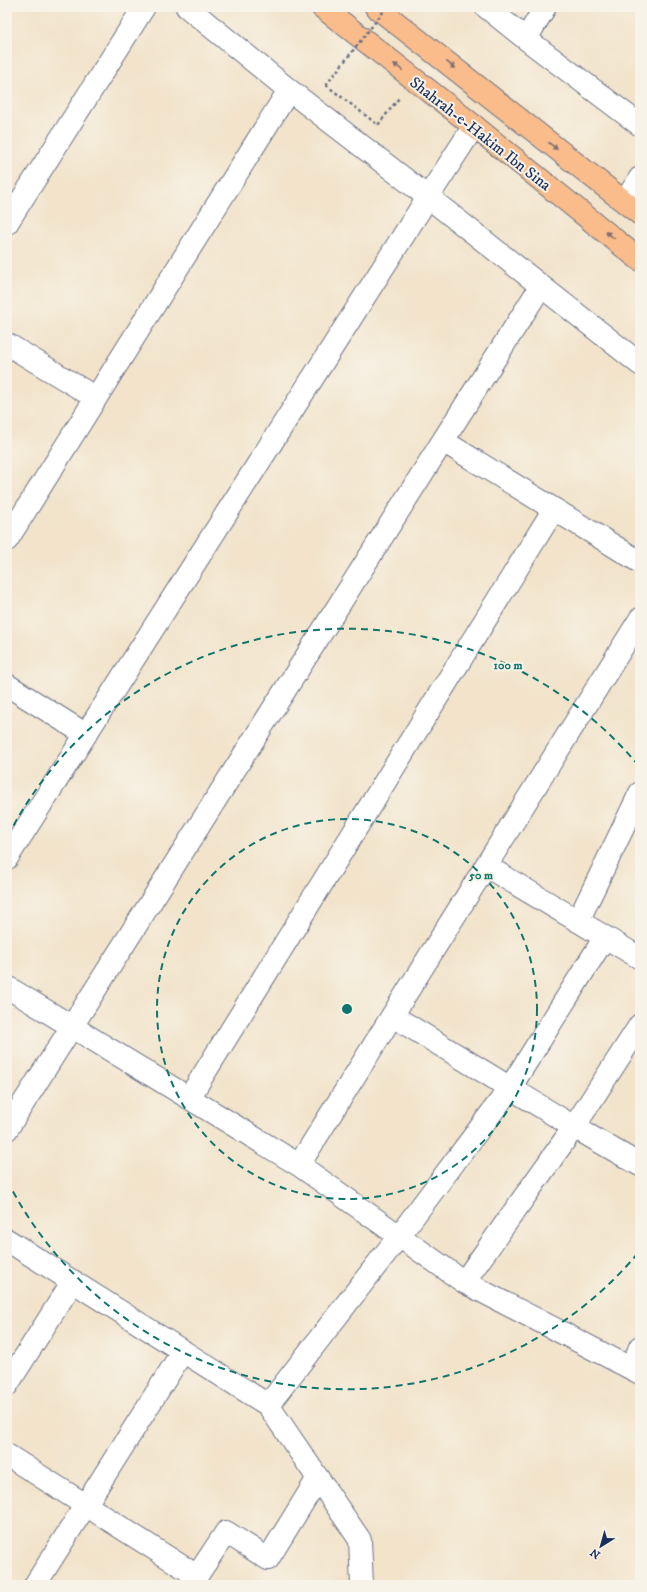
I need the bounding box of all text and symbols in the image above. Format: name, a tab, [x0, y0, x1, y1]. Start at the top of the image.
one-way arrow	[445, 61, 456, 70]
one-way arrow	[393, 63, 404, 71]
street label: Shahrah-e-Hakim Ibn Sina	[406, 72, 555, 195]
one-way arrow	[548, 141, 559, 150]
one-way arrow	[604, 231, 615, 240]
text: 100 m	[494, 658, 522, 673]
text: 50 m	[468, 868, 493, 883]
centre of rings	[340, 1002, 354, 1016]
north arrow	[581, 1526, 621, 1566]
text: N	[588, 1545, 603, 1561]

